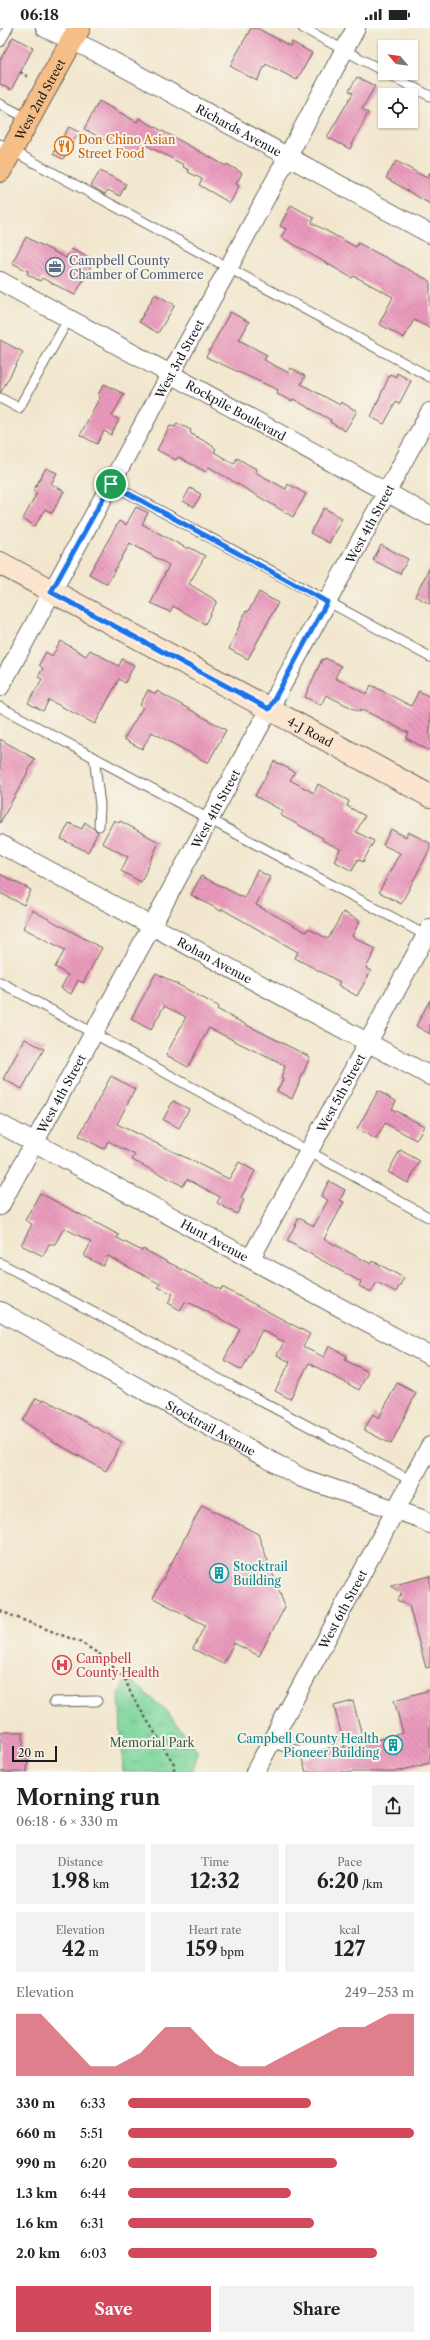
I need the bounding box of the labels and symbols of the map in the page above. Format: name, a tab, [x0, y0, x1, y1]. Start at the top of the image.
north arrow	[378, 40, 418, 80]
street label: West 2nd Street	[11, 55, 68, 143]
street label: Richards Avenue	[193, 100, 285, 159]
place label: Don Chino Asian Street Food	[78, 132, 176, 161]
restaurant icon: Don Chino Asian Street Food	[53, 135, 75, 157]
place label: Campbell County Chamber of Commerce	[69, 253, 204, 282]
office icon: Campbell County Chamber of Commerce	[44, 256, 66, 278]
street label: West 3rd Street	[151, 316, 207, 402]
street label: Rockpile Boulevard	[183, 377, 289, 444]
pin	[94, 467, 128, 501]
street label: West 4th Street	[342, 481, 397, 567]
street label: 4-J Road	[285, 713, 336, 750]
street label: West 4th Street	[187, 766, 243, 851]
street label: Rohan Avenue	[175, 934, 255, 986]
street label: West 5th Street	[313, 1050, 368, 1135]
street label: West 4th Street	[33, 1051, 89, 1136]
street label: Hunt Avenue	[178, 1216, 251, 1264]
street label: Stocktrail Avenue	[163, 1397, 259, 1459]
place label: Stocktrail Building	[233, 1559, 288, 1588]
building icon: Stocktrail Building	[208, 1562, 230, 1584]
street label: West 6th Street	[315, 1566, 370, 1652]
place label: Campbell County Health	[76, 1651, 160, 1680]
hospital icon: Campbell County Health	[51, 1654, 73, 1676]
place label: Campbell County Health Pioneer Building	[237, 1731, 380, 1760]
building icon: Campbell County Health Pioneer Building	[382, 1734, 404, 1756]
park label: Memorial Park	[110, 1735, 196, 1750]
scale bar	[12, 1744, 57, 1763]

